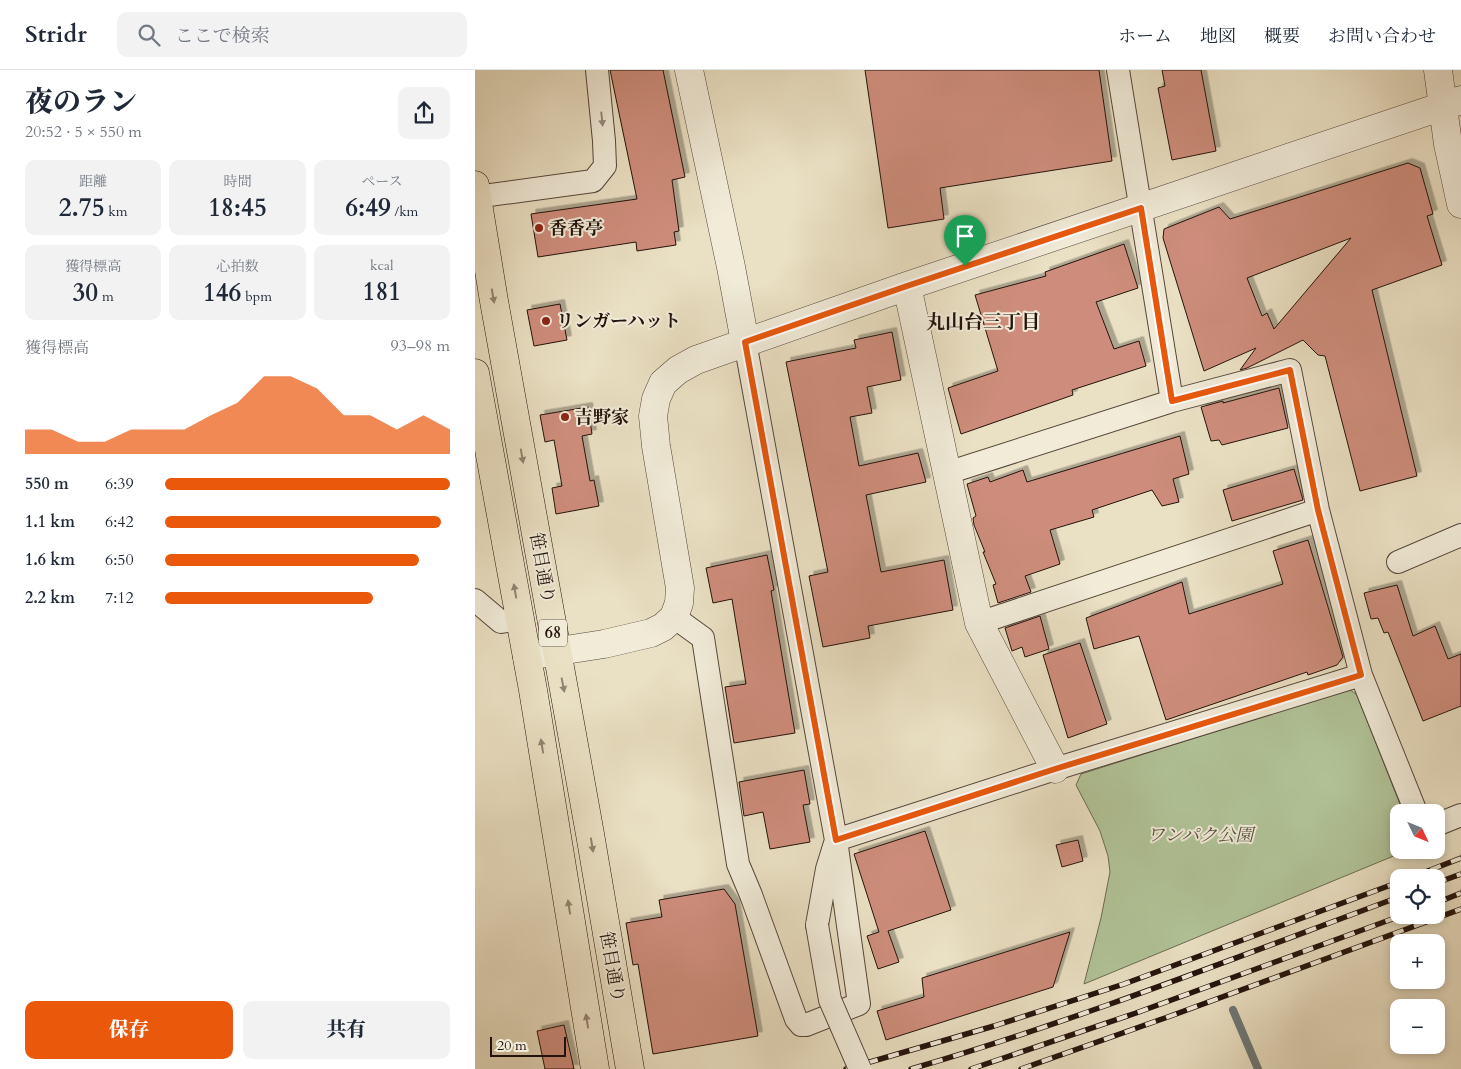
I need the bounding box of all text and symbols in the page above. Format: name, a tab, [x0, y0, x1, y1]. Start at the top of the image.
search box	[117, 12, 467, 57]
text: Stridr	[25, 18, 87, 51]
icon: search	[135, 21, 163, 49]
text: ここで検索	[175, 23, 270, 49]
text: ホーム	[1118, 24, 1172, 49]
text: 地図	[1200, 24, 1236, 49]
text: 概要	[1264, 24, 1300, 49]
text: お問い合わせ	[1328, 24, 1436, 49]
text: 夜のラン	[25, 83, 137, 121]
button: share	[398, 87, 450, 139]
one-way arrow	[598, 111, 606, 127]
text: 20:52 · 5 × 550 m	[25, 121, 142, 143]
text: 距離	[79, 172, 107, 191]
text: 時間	[223, 172, 251, 191]
text: ペース	[361, 172, 402, 191]
text: 2.75	[59, 191, 104, 225]
text: 18:45	[208, 191, 267, 225]
text: 6:49	[345, 191, 391, 225]
text: km	[104, 202, 128, 221]
text: /km	[391, 202, 418, 221]
pin	[944, 215, 986, 266]
place label: 香香亭	[549, 216, 603, 241]
marker: 香香亭	[533, 222, 545, 234]
icon: arrive	[951, 222, 979, 250]
text: kcal	[370, 256, 394, 275]
text: 獲得標高	[65, 257, 121, 276]
text: 心拍数	[216, 257, 258, 276]
text: 181	[363, 275, 401, 309]
text: 30	[73, 276, 98, 310]
text: 146	[203, 276, 241, 310]
text: m	[98, 287, 114, 306]
text: bpm	[241, 287, 272, 306]
one-way arrow	[490, 289, 498, 305]
place label: リンガーハット	[556, 309, 681, 334]
district label: 丸山台三丁目	[926, 309, 1040, 335]
marker: リンガーハット	[540, 315, 552, 327]
text: 93–98 m	[391, 335, 450, 357]
text: 獲得標高	[25, 337, 89, 359]
place label: 吉野家	[575, 405, 629, 430]
marker: 吉野家	[559, 411, 571, 423]
one-way arrow	[519, 449, 527, 465]
text: 550 m	[25, 473, 69, 495]
text: 6:39	[105, 473, 134, 495]
text: 1.1 km	[25, 511, 75, 533]
text: 6:42	[105, 511, 134, 533]
street label: 笹目通り	[523, 530, 561, 606]
text: 1.6 km	[25, 549, 75, 571]
text: 6:50	[105, 549, 134, 571]
one-way arrow	[511, 582, 519, 598]
text: 2.2 km	[25, 587, 75, 609]
text: 7:12	[105, 587, 134, 609]
road number: 68	[539, 620, 567, 646]
one-way arrow	[559, 678, 567, 694]
one-way arrow	[538, 738, 546, 754]
north arrow	[1390, 804, 1445, 859]
map controls	[1390, 804, 1445, 1054]
park label: ワンパク公園	[1147, 823, 1256, 848]
one-way arrow	[588, 837, 596, 853]
button: locate	[1390, 869, 1445, 924]
one-way arrow	[564, 898, 572, 914]
street label: 笹目通り	[593, 929, 631, 1005]
button: +	[1390, 934, 1445, 989]
button: −	[1390, 999, 1445, 1054]
button: 保存	[25, 1001, 233, 1059]
button: 共有	[243, 1001, 450, 1059]
one-way arrow	[583, 1013, 591, 1029]
scale bar	[490, 1034, 566, 1057]
text: 20 m	[497, 1036, 527, 1055]

